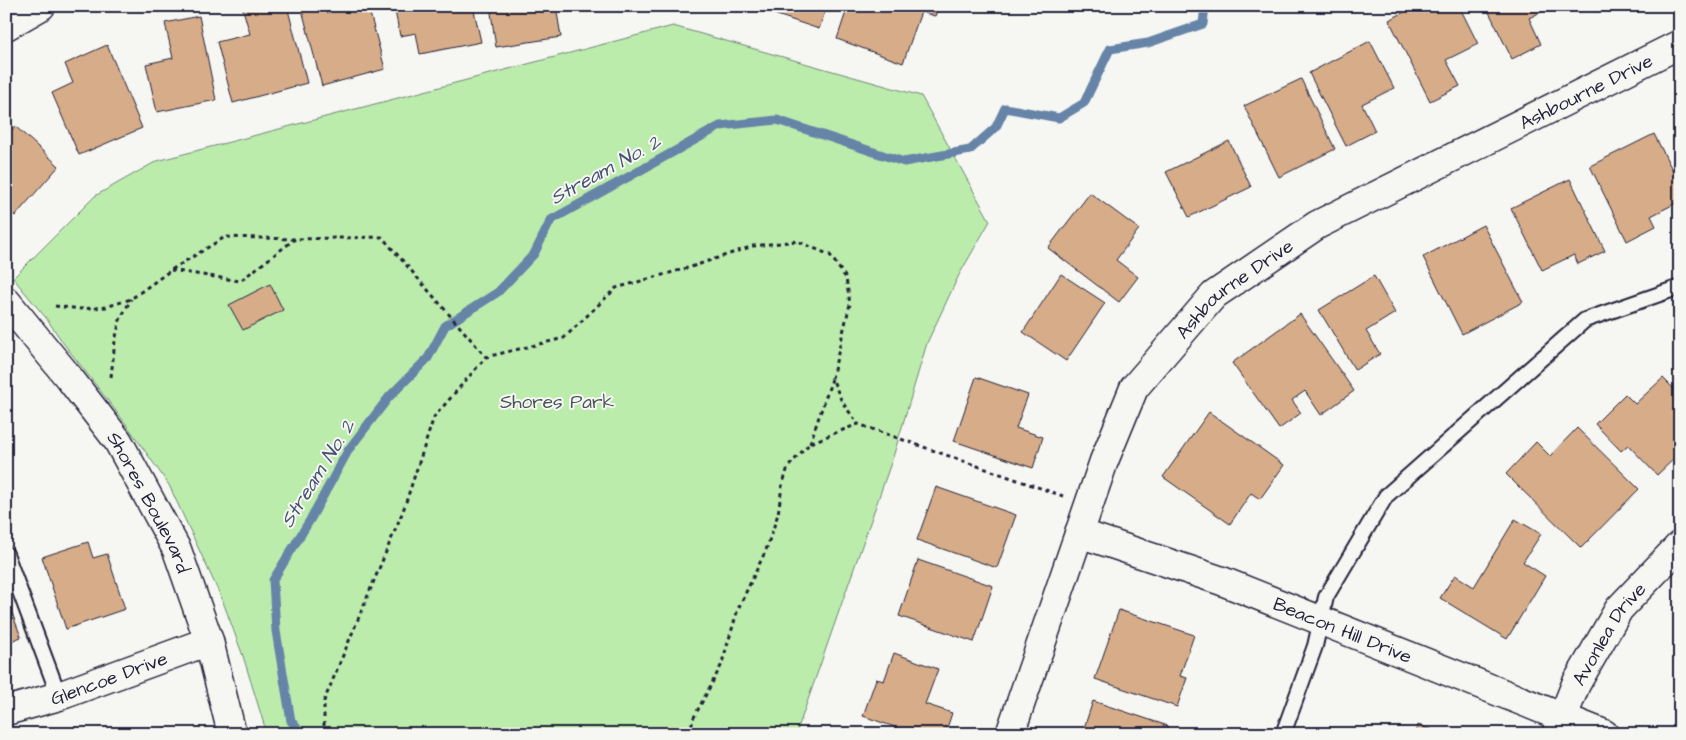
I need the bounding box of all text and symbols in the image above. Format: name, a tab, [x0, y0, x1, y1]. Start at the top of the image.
street label: Ashbourne Drive	[1515, 48, 1658, 137]
water label: Stream No. 2	[545, 128, 666, 212]
street label: Ashbourne Drive	[1170, 233, 1299, 345]
park label: Shores Park	[500, 389, 614, 416]
water label: Stream No. 2	[273, 414, 362, 533]
street label: Shores Boulevard	[100, 426, 196, 577]
street label: Avonlea Drive	[1566, 577, 1653, 691]
street label: Beacon Hill Drive	[1269, 591, 1416, 671]
street label: Glencoe Drive	[48, 645, 171, 713]

